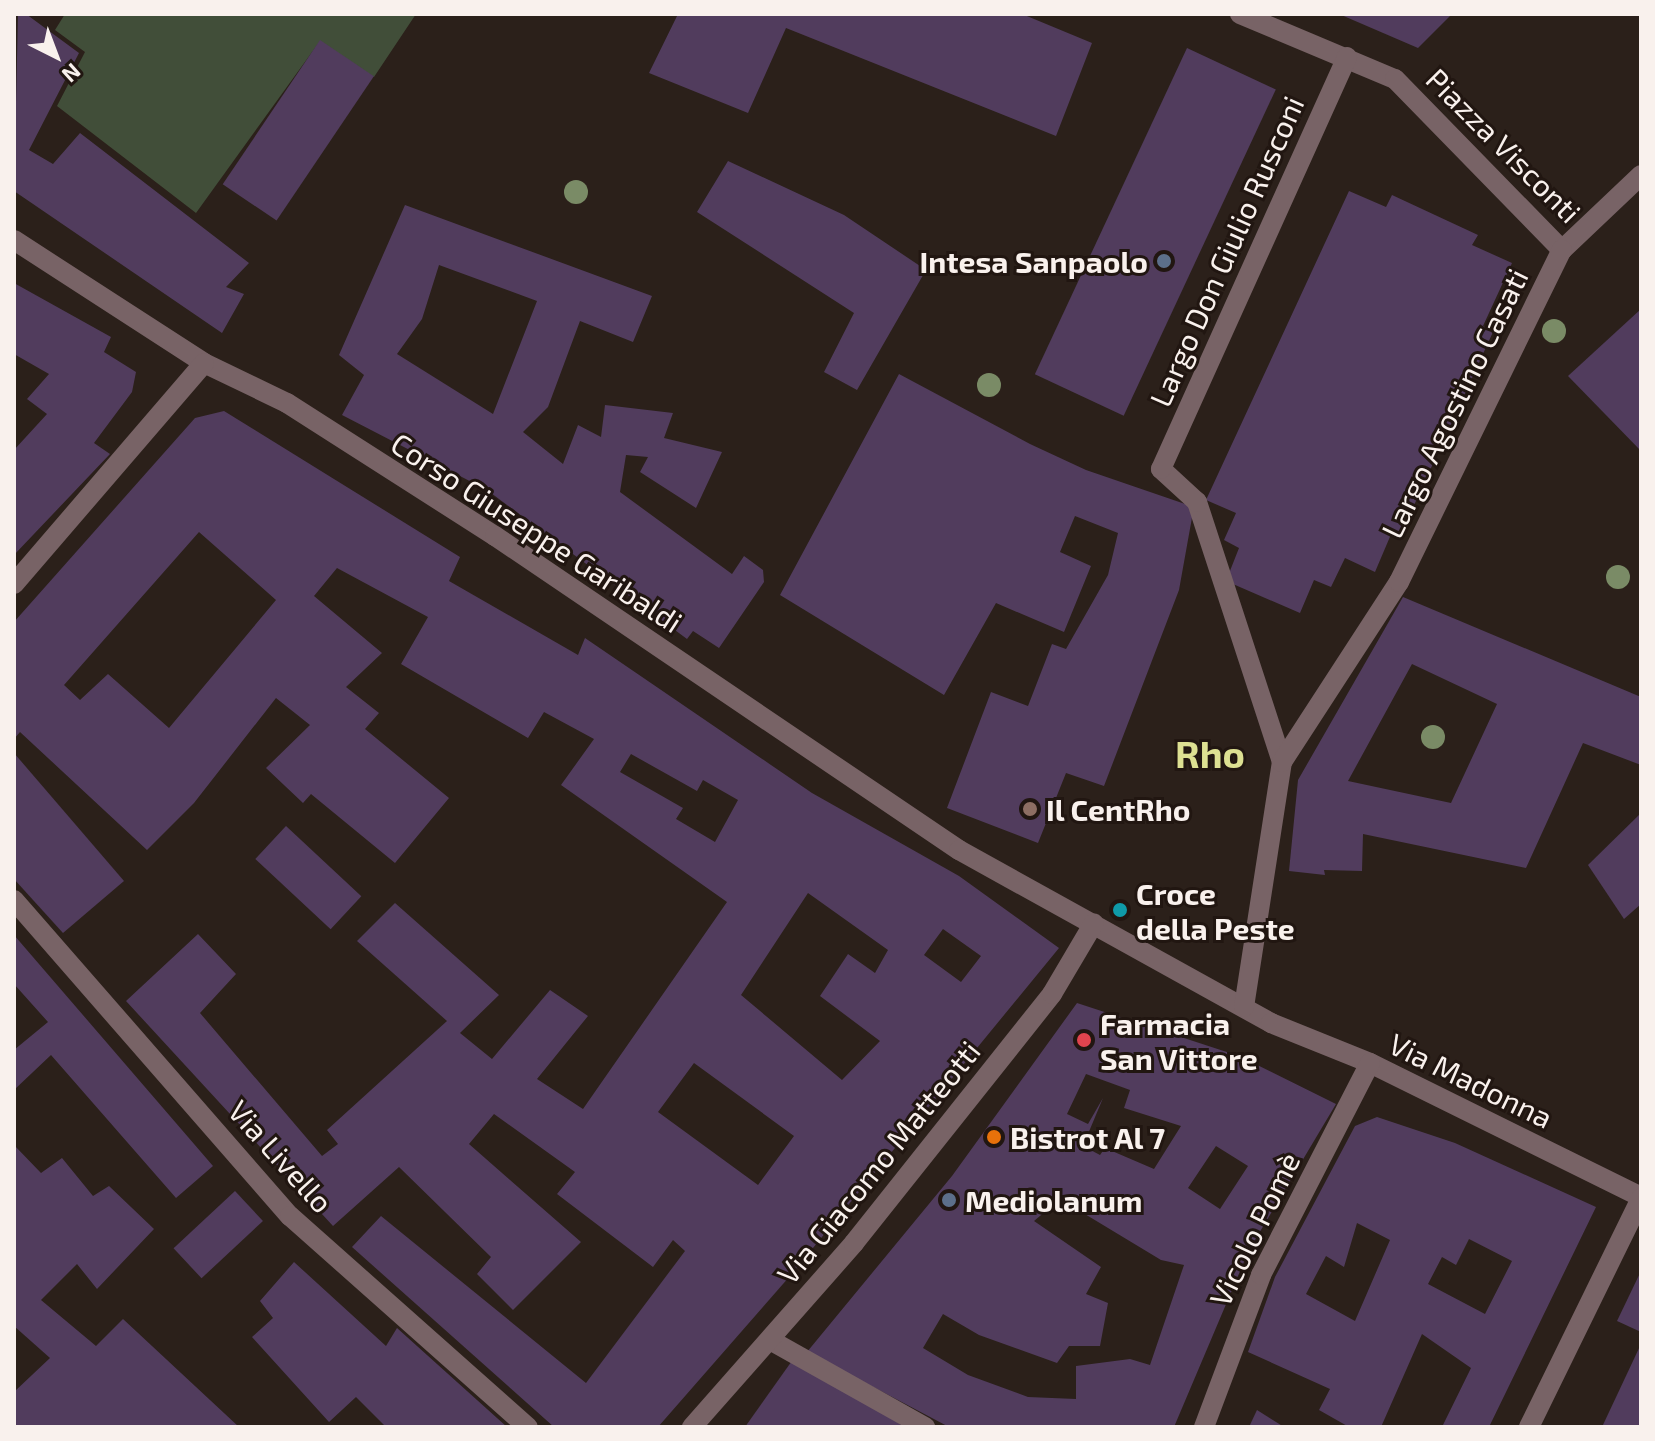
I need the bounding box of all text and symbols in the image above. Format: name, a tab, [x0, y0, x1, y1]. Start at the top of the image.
north arrow	[16, 16, 96, 96]
text: N	[57, 59, 87, 89]
street label: Piazza Visconti	[1419, 60, 1589, 230]
street label: Largo Don Giulio Rusconi	[1141, 90, 1311, 412]
place label: Intesa Sanpaolo	[919, 243, 1148, 279]
marker: Intesa Sanpaolo	[1155, 252, 1173, 270]
street label: Largo Agostino Casati	[1373, 262, 1535, 544]
street label: Corso Giuseppe Garibaldi	[385, 424, 689, 640]
district label: Rho	[1175, 731, 1245, 777]
place label: Il CentRho	[1046, 791, 1191, 827]
marker: Il CentRho	[1021, 800, 1039, 818]
place label: Croce della Peste	[1136, 875, 1295, 946]
marker: Croce della Peste	[1111, 901, 1129, 919]
place label: Farmacia San Vittore	[1100, 1005, 1258, 1076]
street label: Via Madonna	[1383, 1025, 1559, 1135]
marker: Farmacia San Vittore	[1075, 1031, 1093, 1049]
street label: Via Giacomo Matteotti	[769, 1033, 987, 1291]
street label: Via Livello	[221, 1093, 341, 1219]
place label: Bistrot Al 7	[1010, 1119, 1166, 1155]
marker: Bistrot Al 7	[985, 1128, 1003, 1146]
street label: Vicolo Pomè	[1201, 1146, 1307, 1312]
place label: Mediolanum	[965, 1182, 1142, 1218]
marker: Mediolanum	[940, 1191, 958, 1209]

